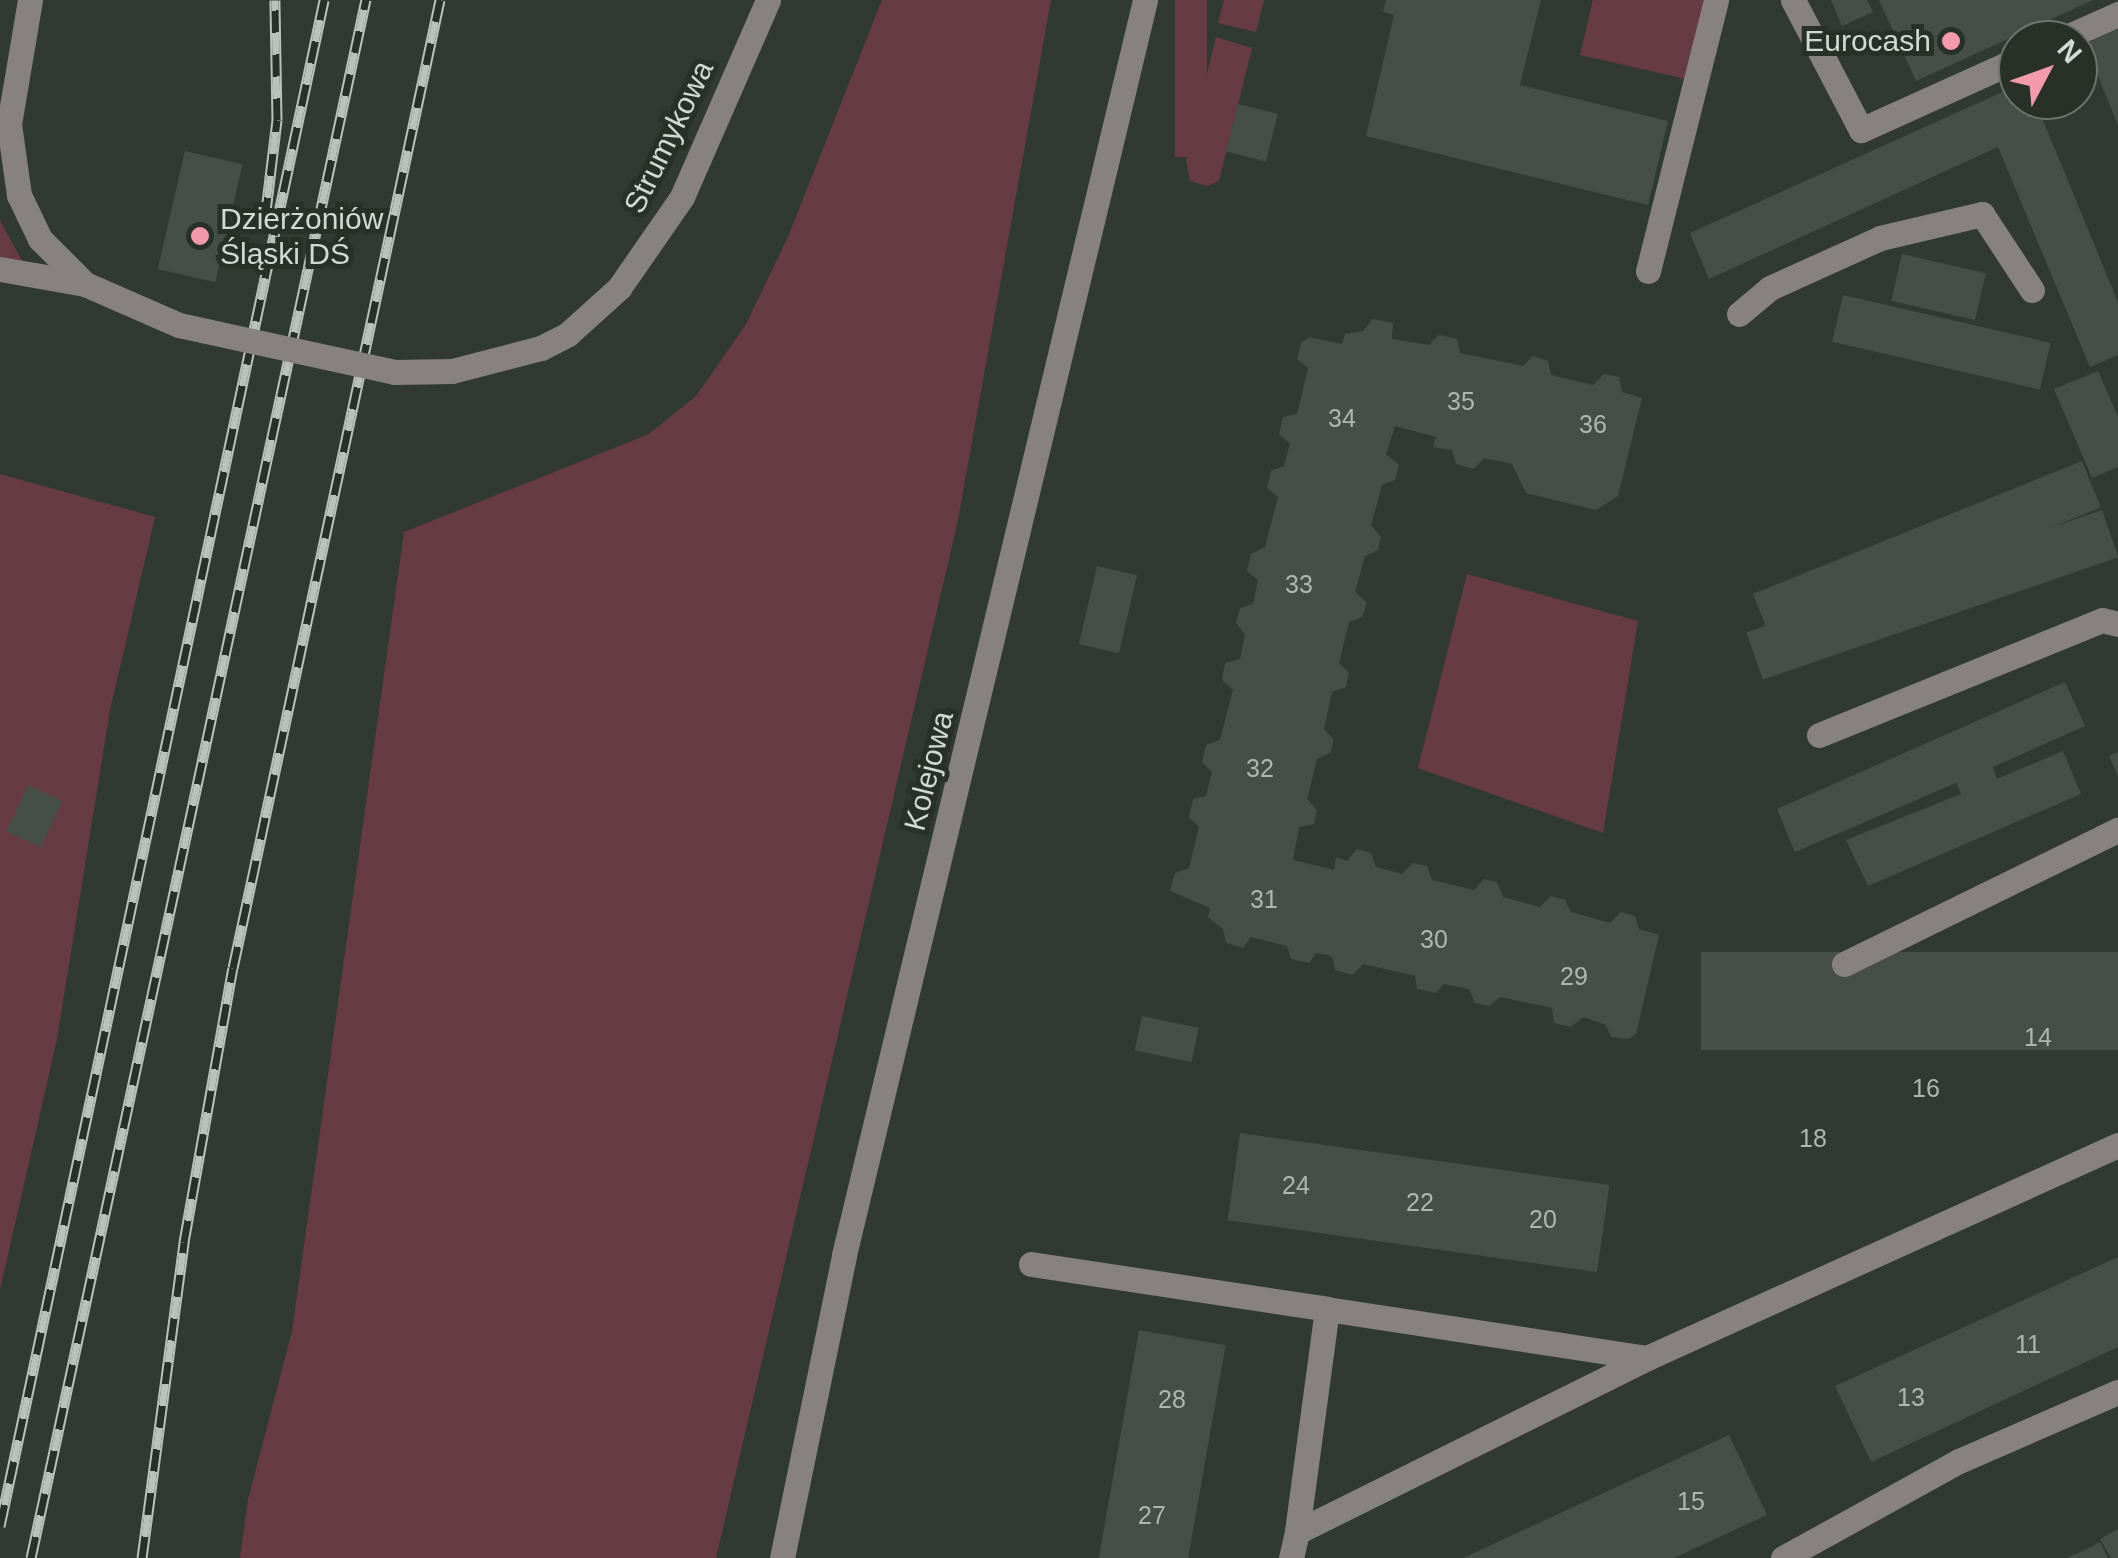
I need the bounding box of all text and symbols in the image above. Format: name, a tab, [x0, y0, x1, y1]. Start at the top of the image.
north arrow	[1998, 20, 2098, 120]
place label: Eurocash	[1804, 23, 1931, 59]
marker: Eurocash	[1940, 30, 1962, 52]
text: N	[2051, 33, 2088, 69]
street label: Strumykowa	[617, 55, 721, 219]
place label: Dzierżoniów Śląski DŚ	[220, 201, 383, 272]
marker: Dzierżoniów Śląski DŚ	[189, 225, 211, 247]
house number: 35	[1447, 386, 1475, 416]
house number: 34	[1328, 403, 1356, 433]
house number: 36	[1579, 409, 1607, 439]
house number: 33	[1285, 569, 1313, 599]
street label: Kolejowa	[897, 708, 961, 834]
house number: 32	[1246, 753, 1274, 783]
house number: 31	[1250, 884, 1278, 914]
house number: 30	[1420, 924, 1448, 954]
house number: 29	[1560, 961, 1588, 991]
house number: 14	[2024, 1022, 2052, 1052]
house number: 16	[1912, 1073, 1940, 1103]
house number: 18	[1799, 1123, 1827, 1153]
house number: 24	[1282, 1170, 1310, 1200]
house number: 22	[1406, 1187, 1434, 1217]
house number: 20	[1529, 1204, 1557, 1234]
house number: 11	[2015, 1329, 2041, 1359]
house number: 13	[1897, 1382, 1925, 1412]
house number: 28	[1158, 1384, 1186, 1414]
house number: 15	[1677, 1486, 1705, 1516]
house number: 27	[1138, 1500, 1166, 1530]

